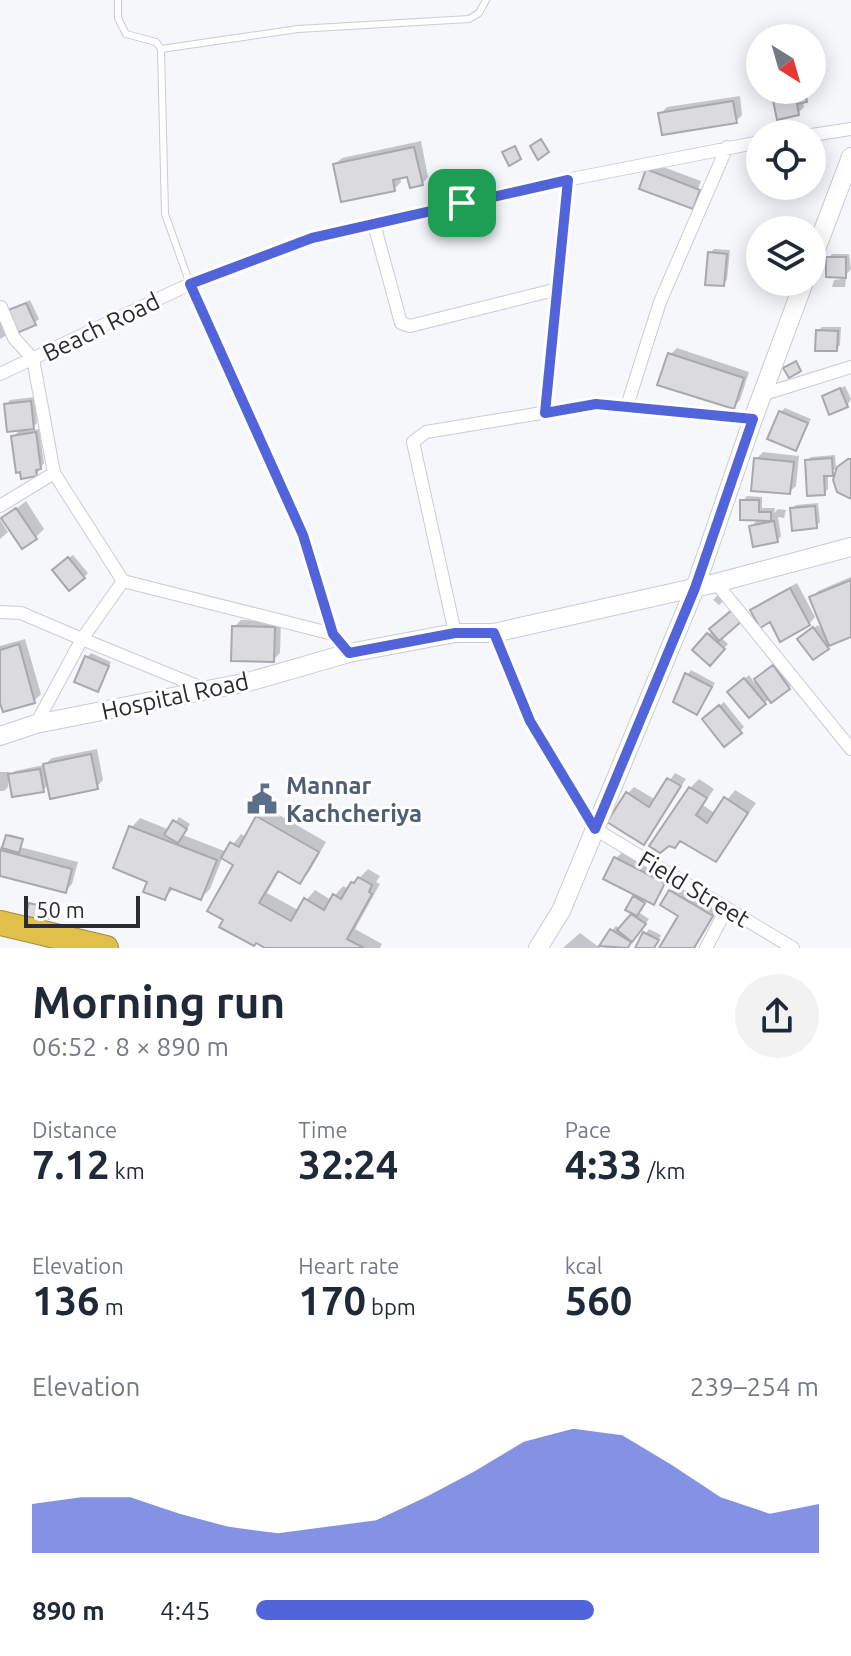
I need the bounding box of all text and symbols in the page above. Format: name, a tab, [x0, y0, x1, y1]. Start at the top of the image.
north arrow	[746, 24, 826, 104]
map controls	[746, 24, 826, 296]
button: locate	[746, 120, 826, 200]
pin	[428, 169, 496, 237]
icon: arrive	[440, 181, 484, 225]
button: layers	[746, 216, 826, 296]
street label: Beach Road	[38, 287, 164, 367]
street label: Hospital Road	[99, 667, 251, 725]
place label: Mannar Kachcheriya	[286, 772, 422, 827]
public building icon: Mannar Kachcheriya	[245, 782, 279, 816]
street label: Field Street	[634, 845, 755, 933]
scale bar	[24, 892, 140, 928]
text: 50 m	[36, 897, 85, 922]
button: share	[735, 974, 819, 1058]
text: Morning run	[32, 977, 285, 1026]
text: 06:52 · 8 × 890 m	[32, 1032, 229, 1061]
text: Distance	[32, 1117, 117, 1142]
text: Time	[298, 1117, 348, 1142]
text: Pace	[565, 1117, 611, 1142]
text: 7.12	[32, 1142, 110, 1187]
text: 32:24	[298, 1142, 398, 1187]
text: 4:33	[565, 1142, 642, 1187]
text: km	[110, 1158, 145, 1183]
text: /km	[642, 1158, 685, 1183]
text: Elevation	[32, 1253, 124, 1278]
text: Heart rate	[298, 1253, 400, 1278]
text: kcal	[565, 1253, 603, 1278]
text: 136	[32, 1278, 100, 1323]
text: 170	[298, 1278, 366, 1323]
text: 560	[565, 1278, 632, 1323]
text: m	[100, 1294, 124, 1319]
text: bpm	[366, 1294, 416, 1319]
text: Elevation	[32, 1372, 140, 1401]
text: 239–254 m	[690, 1372, 819, 1401]
text: 890 m	[32, 1596, 105, 1625]
text: 4:45	[160, 1596, 210, 1625]

